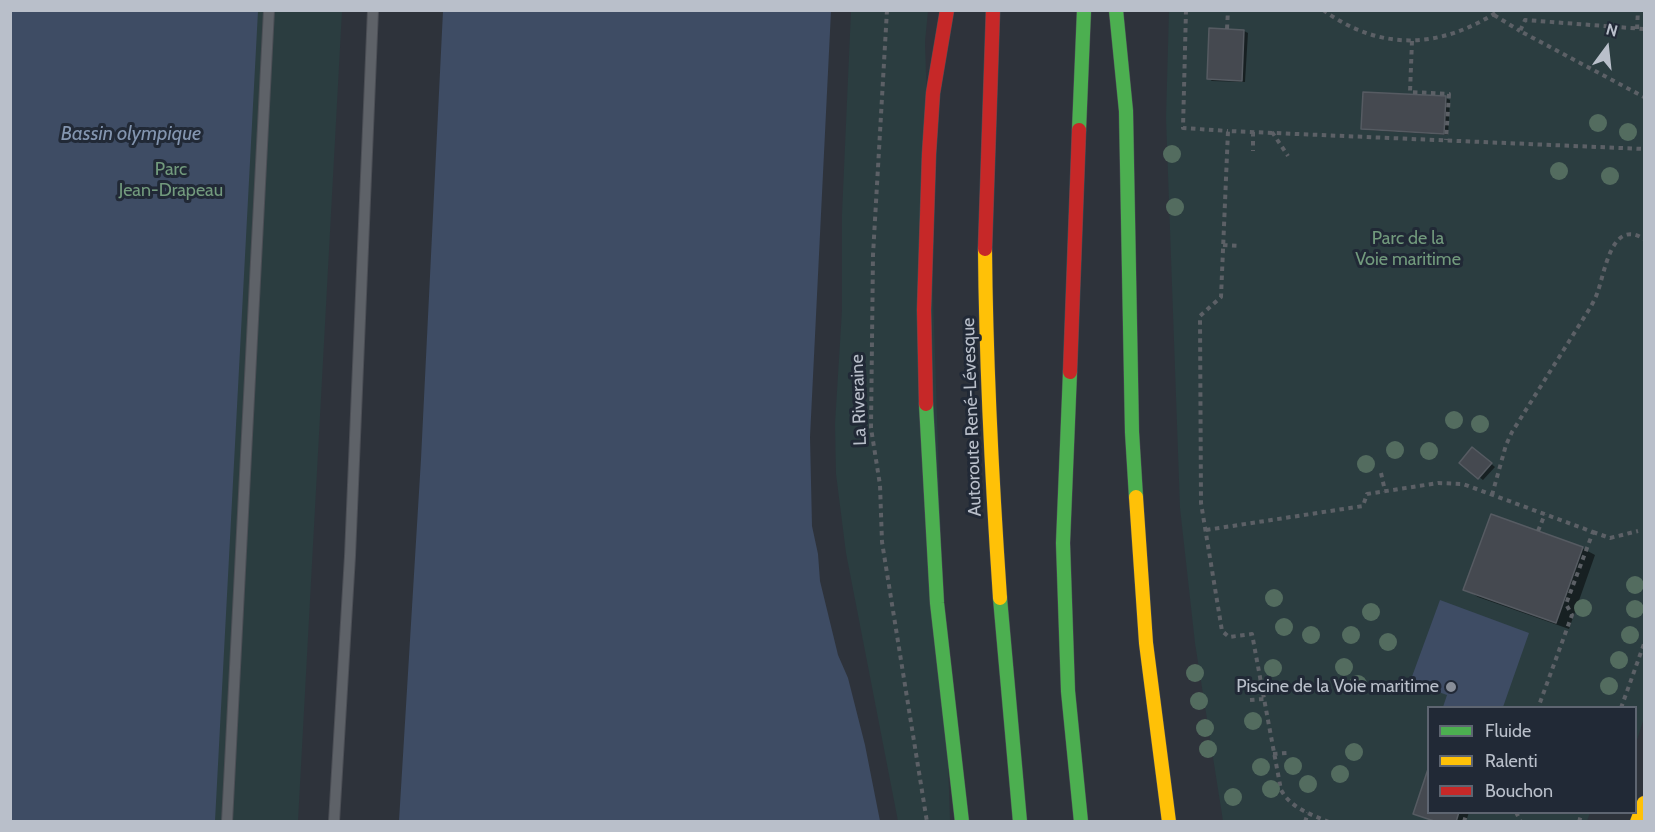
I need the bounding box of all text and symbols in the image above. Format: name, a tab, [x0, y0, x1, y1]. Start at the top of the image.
north arrow	[1577, 18, 1637, 78]
text: N	[1604, 19, 1620, 41]
water label: Bassin olympique	[61, 122, 201, 146]
park label: Parc Jean-Drapeau	[119, 159, 223, 201]
park label: Parc de la Voie maritime	[1355, 228, 1461, 270]
street label: Autoroute René-Lévesque	[958, 317, 986, 517]
street label: La Riveraine	[847, 354, 871, 446]
place label: Piscine de la Voie maritime	[1236, 676, 1439, 698]
marker: Piscine de la Voie maritime	[1444, 680, 1458, 694]
legend	[1427, 706, 1637, 814]
text: Fluide	[1485, 720, 1531, 742]
text: Ralenti	[1485, 750, 1538, 772]
text: Bouchon	[1485, 780, 1553, 802]

